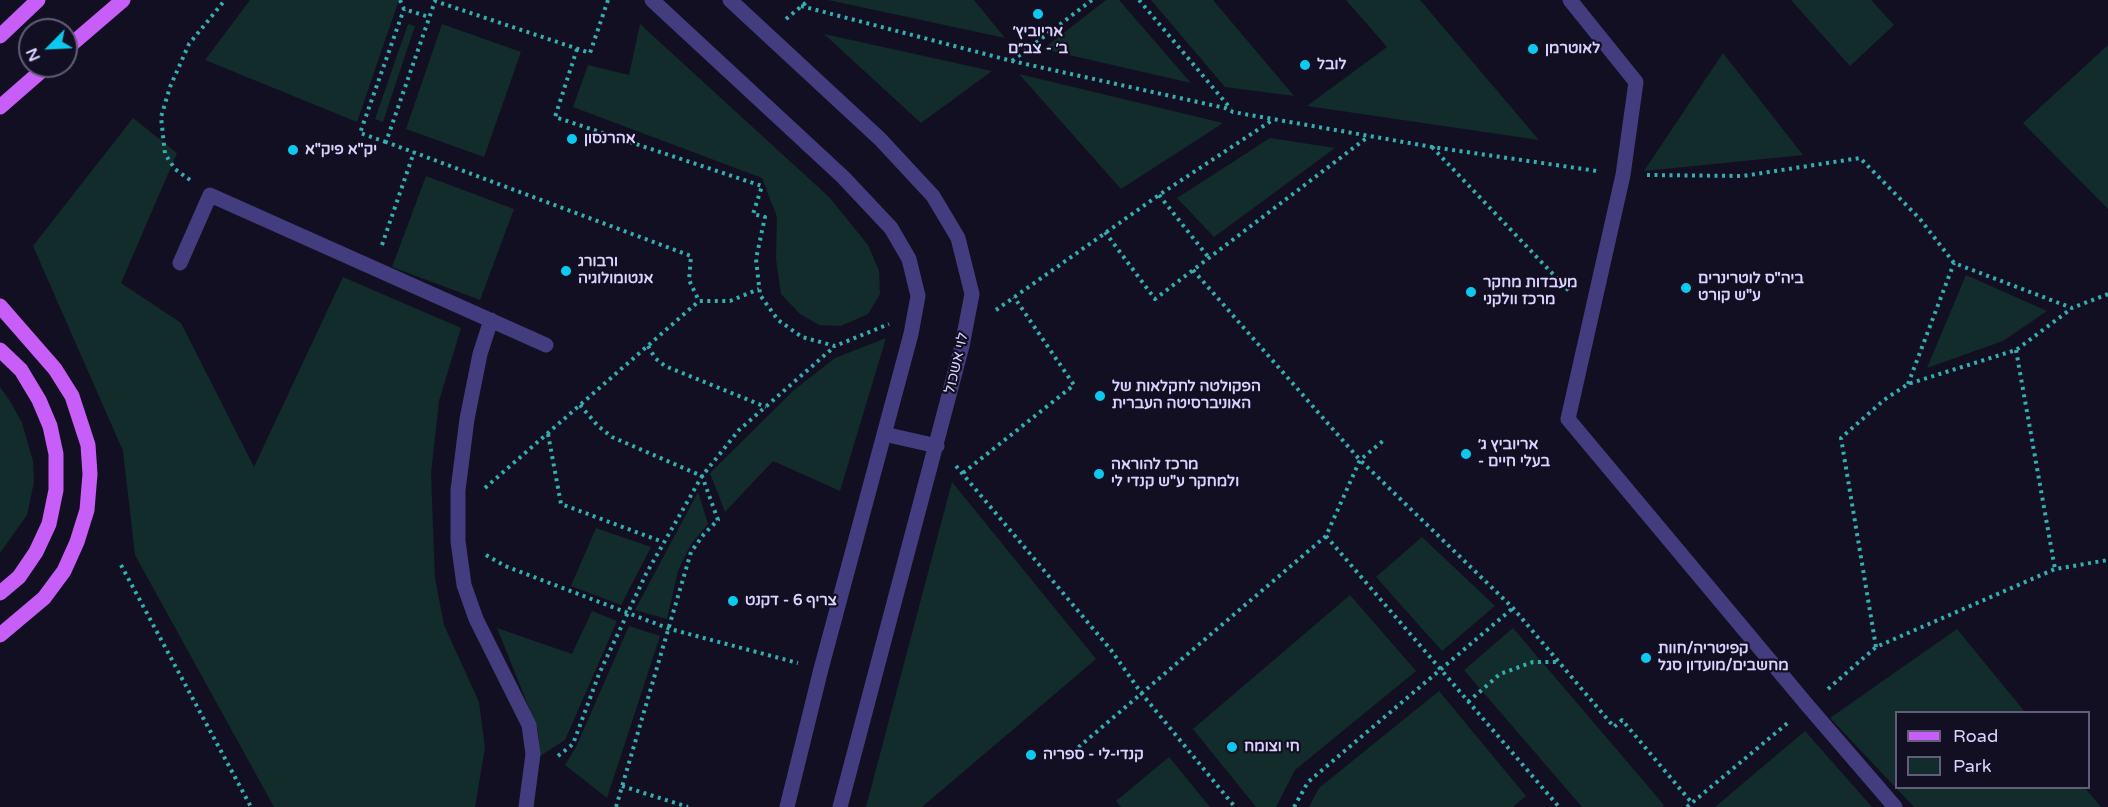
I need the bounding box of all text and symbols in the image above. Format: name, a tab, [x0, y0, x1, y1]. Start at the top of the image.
marker: אריוביץ׳ ב׳ - צב״ם	[1031, 7, 1045, 21]
north arrow	[18, 18, 78, 78]
place label: אריוביץ׳ ב׳ - צב״ם	[1008, 23, 1068, 58]
place label: לאוטרמן	[1545, 40, 1600, 58]
marker: לאוטרמן	[1526, 42, 1540, 56]
text: N	[22, 45, 45, 64]
place label: לובל	[1317, 56, 1347, 74]
marker: לובל	[1298, 58, 1312, 72]
place label: אהרנסון	[584, 130, 636, 148]
marker: אהרנסון	[565, 132, 579, 146]
place label: יק"א פיק"א	[305, 141, 377, 159]
marker: יק"א פיק"א	[286, 143, 300, 157]
place label: ורבורג אנטומולוגיה	[578, 253, 653, 288]
marker: ורבורג אנטומולוגיה	[559, 264, 573, 278]
place label: ביה"ס לוטרינרים ע"ש קורט	[1698, 270, 1804, 305]
place label: מעבדות מחקר מרכז וולקני	[1483, 274, 1577, 309]
marker: ביה"ס לוטרינרים ע"ש קורט	[1679, 281, 1693, 295]
marker: מעבדות מחקר מרכז וולקני	[1464, 285, 1478, 299]
street label: לוי אשכול	[941, 331, 973, 395]
place label: הפקולטה לחקלאות של האוניברסיטה העברית	[1112, 378, 1261, 413]
marker: הפקולטה לחקלאות של האוניברסיטה העברית	[1093, 389, 1107, 403]
place label: אריוביץ ג׳ - בעלי חיים	[1478, 436, 1550, 471]
marker: אריוביץ ג׳ - בעלי חיים	[1459, 447, 1473, 461]
place label: מרכז להוראה ולמחקר ע"ש קנדי לי	[1111, 456, 1239, 491]
marker: מרכז להוראה ולמחקר ע"ש קנדי לי	[1092, 467, 1106, 481]
place label: צריף 6 - דקנט	[745, 592, 837, 610]
marker: צריף 6 - דקנט	[726, 594, 740, 608]
place label: קפיטריה/חוות מחשבים/מועדון סגל	[1658, 640, 1789, 675]
marker: קפיטריה/חוות מחשבים/מועדון סגל	[1639, 651, 1653, 665]
legend	[1895, 711, 2090, 789]
text: Road	[1953, 725, 1998, 747]
place label: חי וצומח	[1244, 738, 1300, 756]
marker: חי וצומח	[1225, 740, 1239, 754]
place label: קנדי-לי - ספריה	[1043, 746, 1144, 764]
marker: קנדי-לי - ספריה	[1024, 748, 1038, 762]
text: Park	[1953, 755, 1991, 777]

